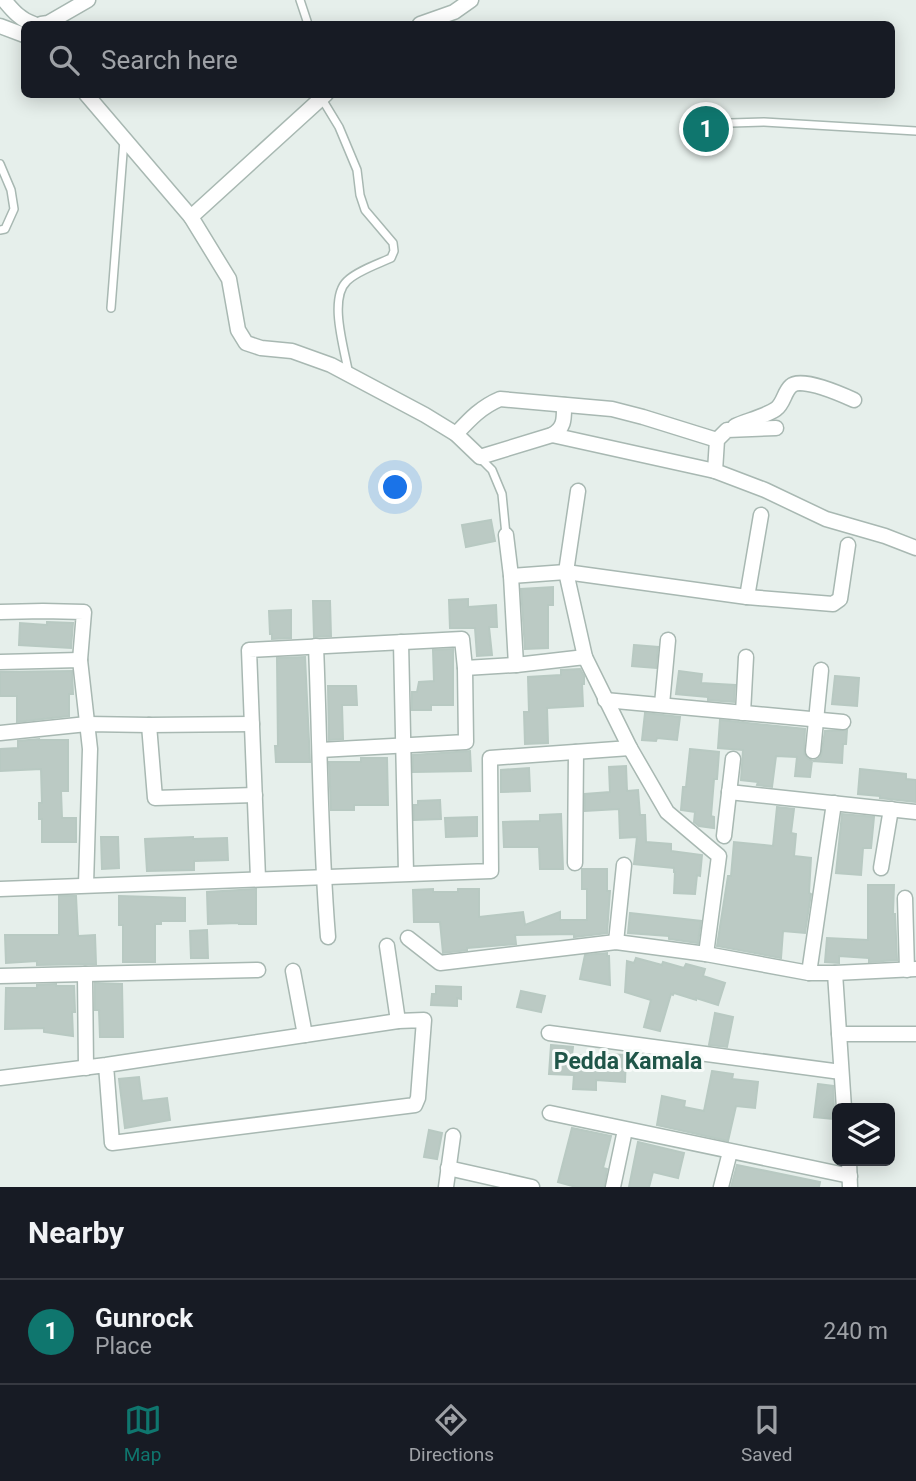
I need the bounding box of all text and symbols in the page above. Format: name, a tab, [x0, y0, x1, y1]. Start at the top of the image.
search box	[21, 21, 895, 98]
icon: search	[45, 41, 83, 79]
text: Search here	[101, 45, 238, 75]
pin: 1	[683, 103, 729, 155]
your location	[378, 470, 412, 504]
district label: Pedda Kamala	[554, 1048, 702, 1075]
map controls	[832, 1103, 895, 1166]
button: layers	[832, 1103, 895, 1166]
text: Nearby	[28, 1215, 124, 1250]
text: Gunrock	[95, 1303, 193, 1333]
text: 1	[44, 1318, 58, 1345]
text: 240 m	[823, 1318, 888, 1345]
text: Place	[95, 1333, 152, 1360]
tab: Map	[124, 1401, 162, 1466]
tab: Directions	[409, 1401, 494, 1466]
tab: Saved	[741, 1401, 792, 1466]

